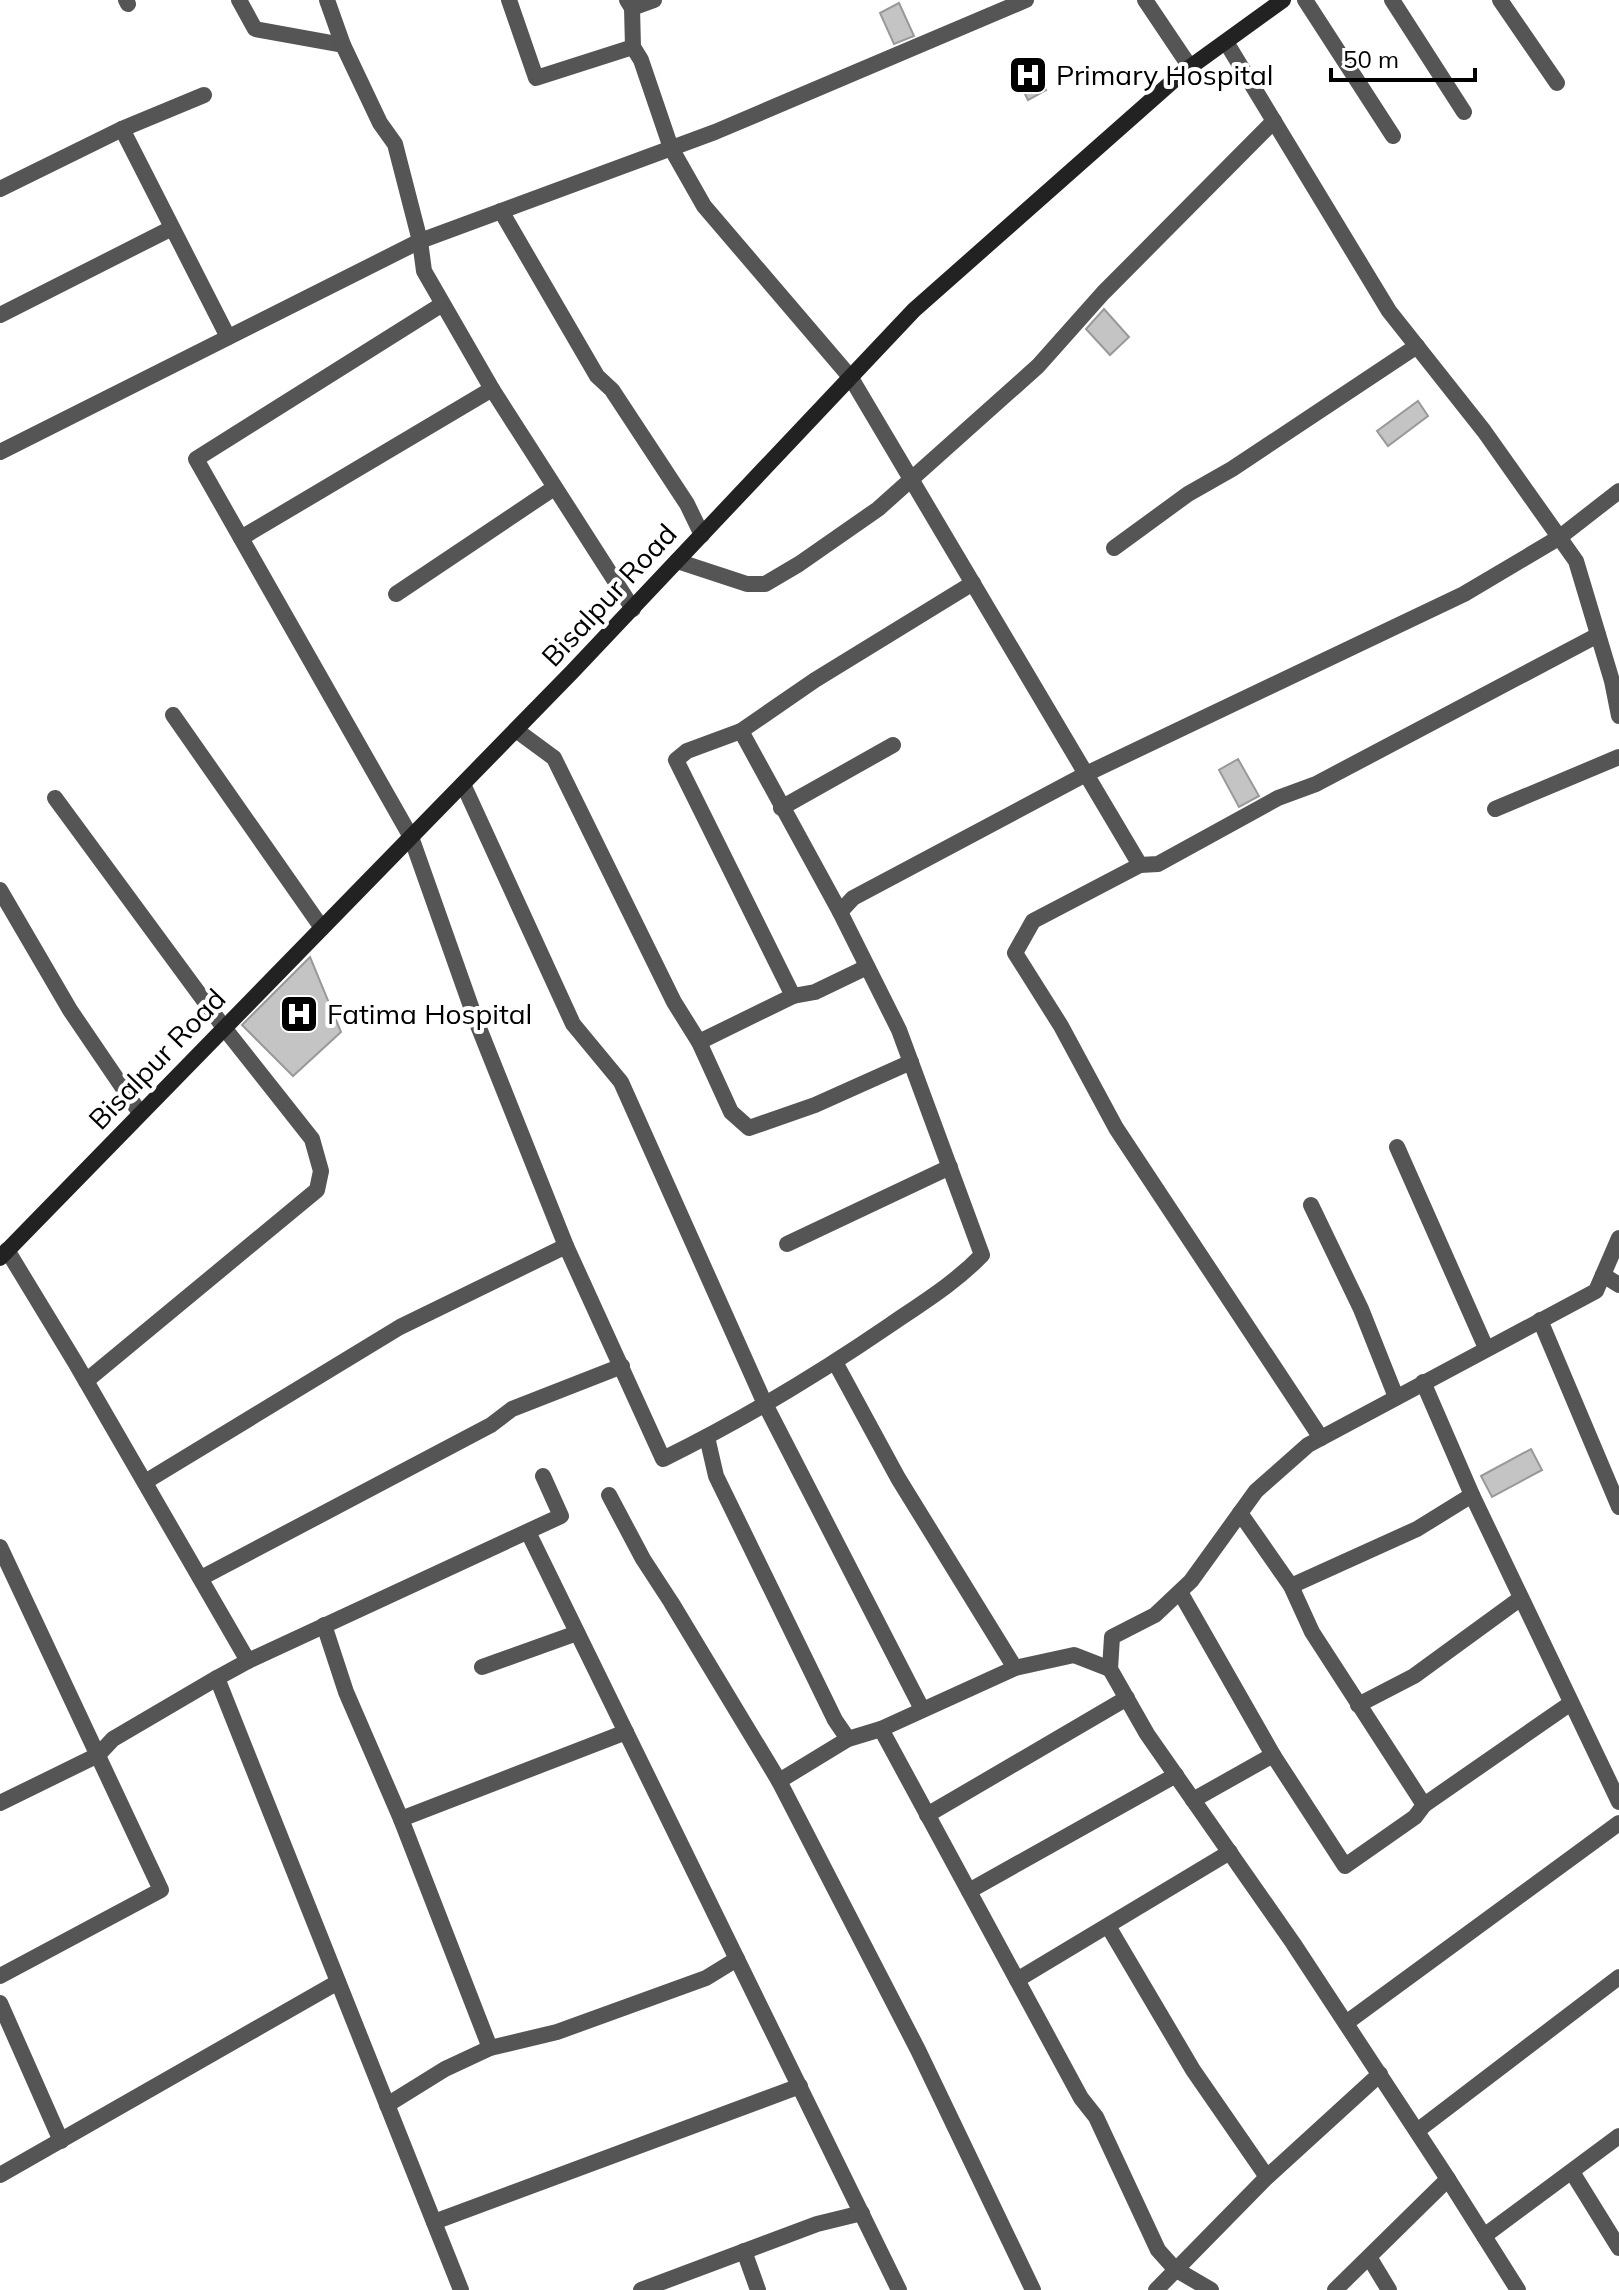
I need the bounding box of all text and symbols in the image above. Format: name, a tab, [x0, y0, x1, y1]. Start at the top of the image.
scale bar	[1331, 32, 1475, 82]
text: 50 m	[1343, 44, 1399, 74]
hospital icon: Primary Hospital	[1007, 54, 1049, 96]
place label: Primary Hospital	[1056, 57, 1273, 92]
street label: Bisalpur Road	[534, 516, 684, 673]
street label: Bisalpur Road	[81, 981, 232, 1136]
hospital icon: Fatima Hospital	[278, 993, 320, 1035]
place label: Fatima Hospital	[327, 996, 532, 1031]

